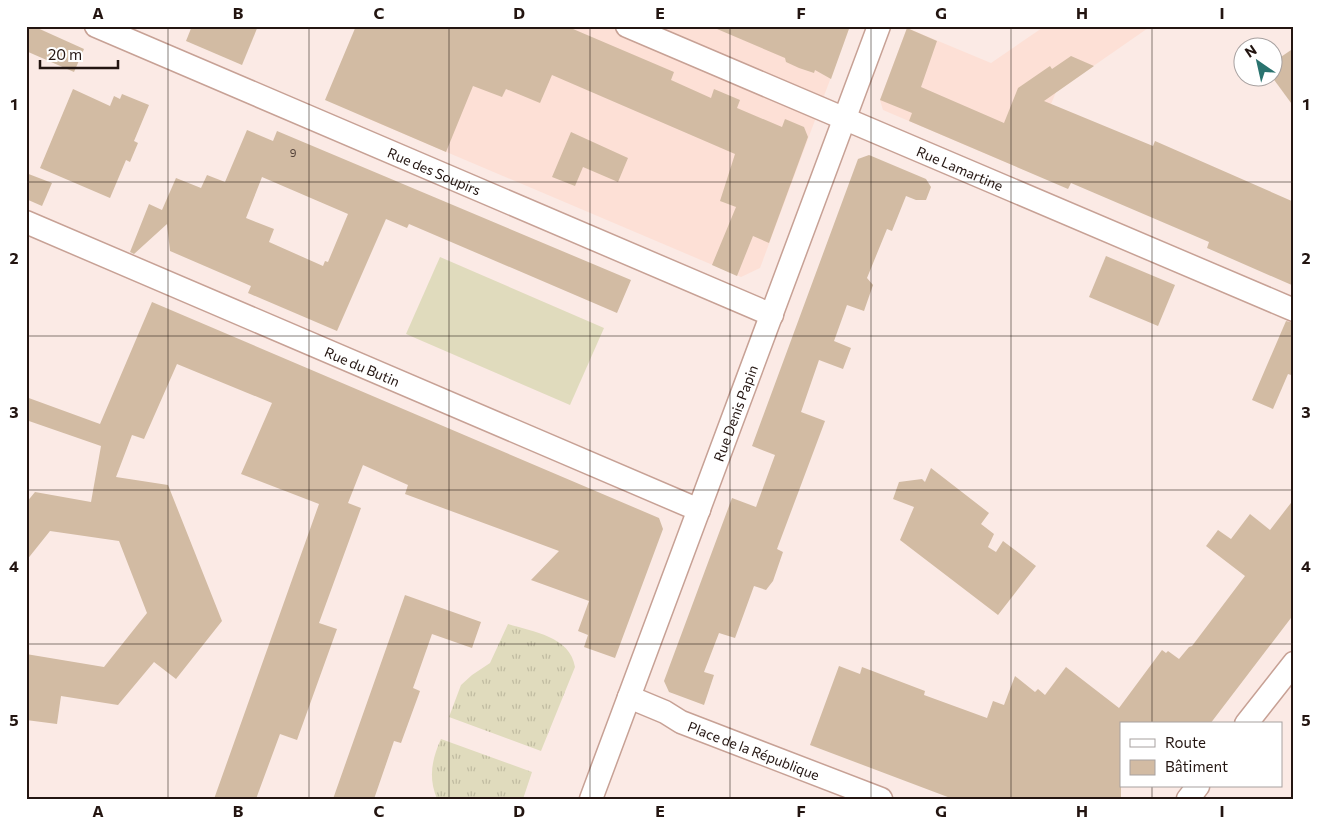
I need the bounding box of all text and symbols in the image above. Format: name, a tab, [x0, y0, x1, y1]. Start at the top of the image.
text: A	[92, 3, 104, 22]
text: B	[233, 3, 244, 22]
text: C	[374, 3, 385, 22]
text: D	[513, 3, 525, 22]
text: E	[655, 3, 665, 22]
text: F	[796, 3, 806, 22]
text: G	[935, 3, 947, 22]
text: H	[1076, 3, 1088, 22]
text: I	[1219, 3, 1225, 22]
scale bar	[40, 38, 118, 70]
north arrow	[1232, 38, 1282, 88]
text: N	[1241, 41, 1260, 61]
text: 20 m	[48, 45, 82, 63]
text: 1	[10, 94, 18, 113]
text: 1	[1302, 94, 1310, 113]
street label: Rue Lamartine	[914, 142, 1006, 194]
street label: Rue des Soupirs	[385, 143, 484, 198]
house number: 9	[290, 146, 297, 159]
text: 2	[9, 248, 19, 267]
text: 2	[1301, 248, 1311, 267]
street label: Rue du Butin	[322, 342, 403, 390]
street label: Rue Denis Papin	[709, 362, 761, 464]
text: 3	[9, 402, 19, 421]
text: 3	[1301, 402, 1311, 421]
text: 4	[9, 556, 19, 575]
text: 4	[1301, 556, 1311, 575]
text: 5	[9, 710, 19, 729]
text: 5	[1301, 710, 1311, 729]
street label: Place de la République	[686, 717, 822, 783]
legend	[1120, 722, 1282, 788]
text: Route	[1165, 733, 1206, 751]
text: Bâtiment	[1165, 757, 1228, 775]
text: A	[92, 801, 104, 820]
text: B	[233, 801, 244, 820]
text: C	[374, 801, 385, 820]
text: D	[513, 801, 525, 820]
text: E	[655, 801, 665, 820]
text: F	[796, 801, 806, 820]
text: G	[935, 801, 947, 820]
text: H	[1076, 801, 1088, 820]
text: I	[1219, 801, 1225, 820]

